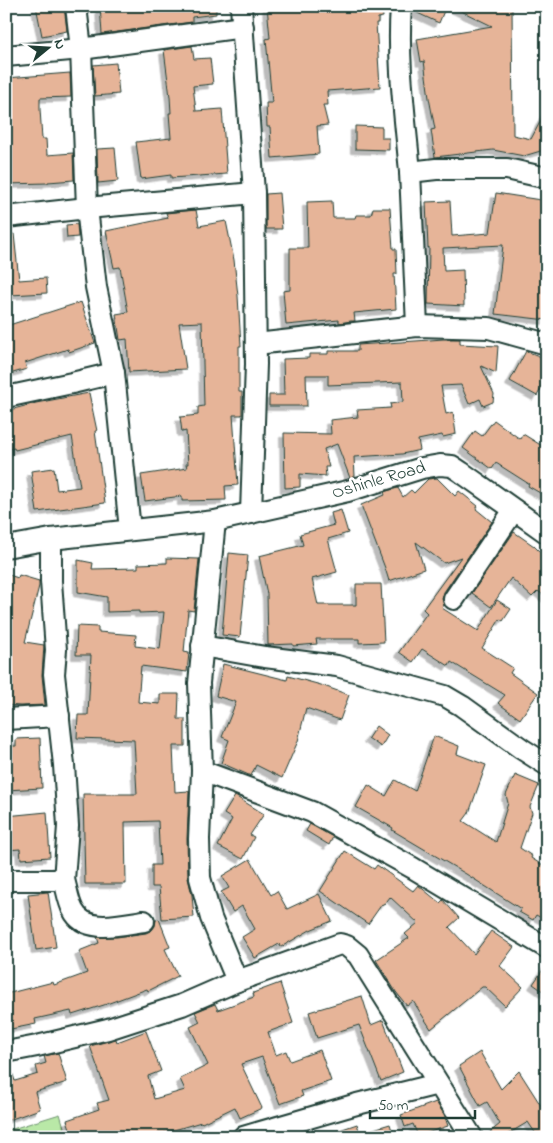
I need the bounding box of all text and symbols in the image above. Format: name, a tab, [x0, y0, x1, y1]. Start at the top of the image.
north arrow	[22, 22, 72, 72]
text: N	[47, 37, 70, 52]
street label: Oshinle Road	[329, 455, 429, 507]
scale bar	[370, 1088, 476, 1120]
text: 50 m	[378, 1095, 409, 1117]

